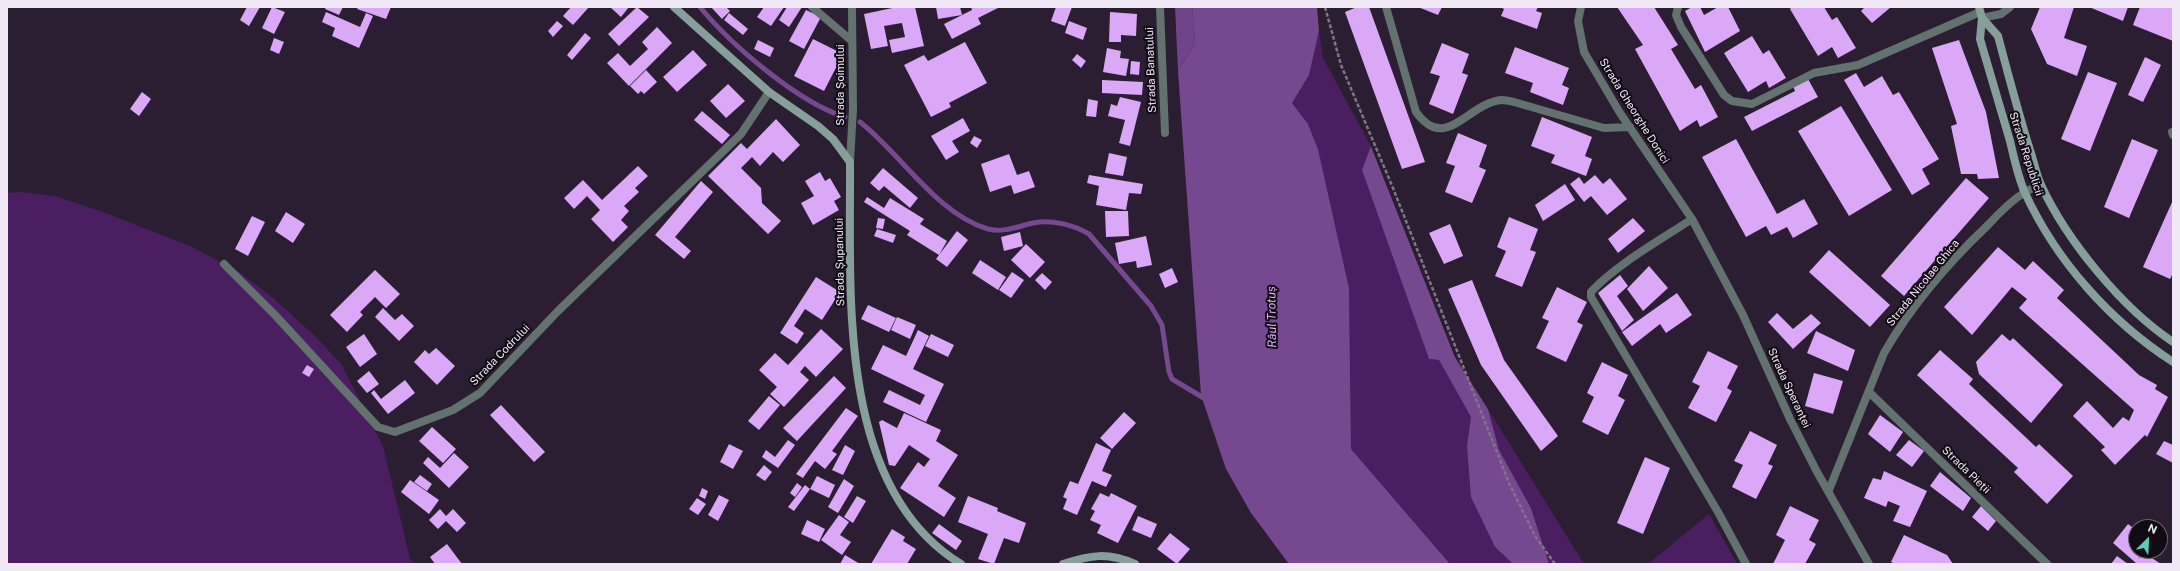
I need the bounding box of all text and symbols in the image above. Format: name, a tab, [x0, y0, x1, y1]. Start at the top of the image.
street label: Strada Banatului	[1143, 27, 1159, 113]
street label: Strada Șoimului	[834, 44, 848, 126]
street label: Strada Gheorghe Donici	[1596, 56, 1672, 166]
street label: Strada Republicii	[2006, 110, 2046, 198]
street label: Strada Șupanului	[833, 218, 847, 306]
street label: Strada Nicolae Ghica	[1884, 237, 1962, 329]
water label: Râul Trotuș	[1264, 286, 1280, 348]
street label: Strada Codrului	[467, 321, 533, 389]
street label: Strada Speranței	[1765, 346, 1813, 430]
street label: Strada Pieții	[1939, 444, 1993, 496]
north arrow	[2128, 519, 2168, 559]
text: N	[2146, 522, 2159, 536]

